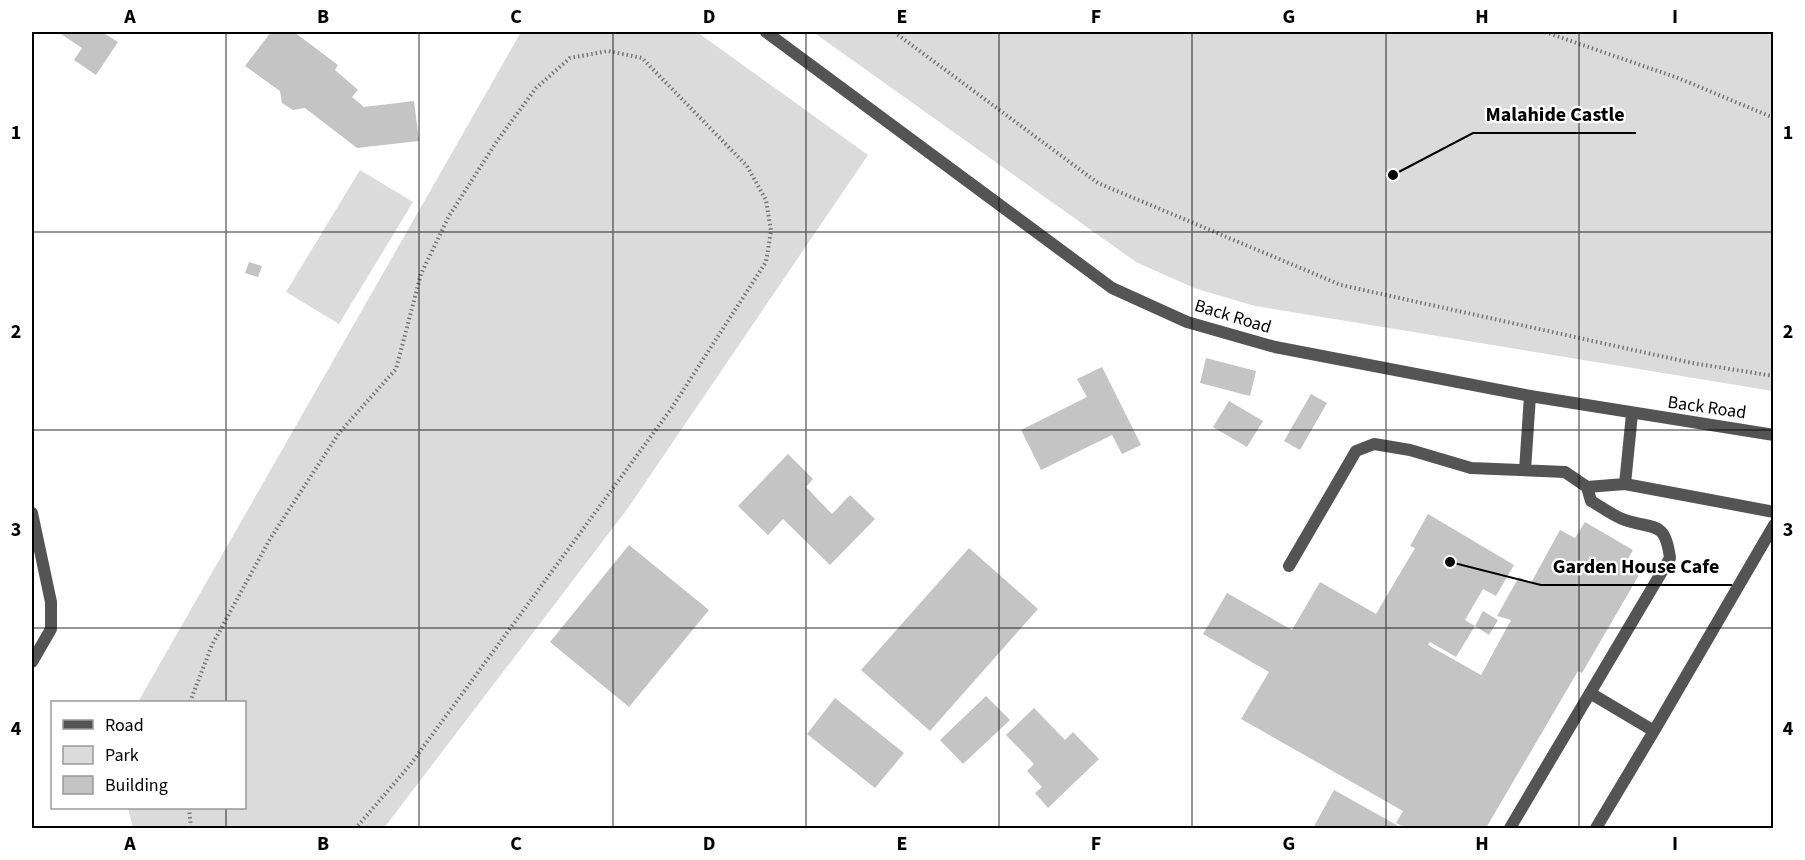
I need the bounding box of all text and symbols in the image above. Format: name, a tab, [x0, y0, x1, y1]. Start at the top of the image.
text: A	[123, 3, 136, 31]
text: B	[317, 3, 329, 31]
text: C	[510, 3, 522, 31]
text: D	[703, 3, 715, 31]
text: E	[897, 3, 907, 31]
text: F	[1091, 3, 1101, 31]
text: G	[1283, 3, 1295, 31]
text: H	[1475, 3, 1489, 31]
text: I	[1672, 3, 1678, 31]
callout: Malahide Castle	[1473, 95, 1636, 133]
text: Malahide Castle	[1485, 101, 1625, 129]
text: 1	[11, 119, 21, 147]
text: 1	[1783, 119, 1793, 147]
street label: Back Road	[1191, 293, 1274, 340]
text: 2	[11, 318, 21, 346]
text: 2	[1783, 318, 1793, 346]
street label: Back Road	[1666, 390, 1748, 425]
text: 3	[11, 516, 21, 544]
text: 3	[1783, 516, 1793, 544]
callout: Garden House Cafe	[1541, 547, 1732, 585]
text: Garden House Cafe	[1553, 553, 1719, 581]
legend	[51, 701, 246, 809]
text: Road	[105, 713, 144, 738]
text: 4	[11, 715, 22, 743]
text: 4	[1783, 715, 1794, 743]
text: Park	[105, 743, 139, 768]
text: Building	[105, 773, 168, 798]
text: A	[123, 830, 136, 858]
text: B	[317, 830, 329, 858]
text: C	[510, 830, 522, 858]
text: D	[703, 830, 715, 858]
text: E	[897, 830, 907, 858]
text: F	[1091, 830, 1101, 858]
text: G	[1283, 830, 1295, 858]
text: H	[1475, 830, 1489, 858]
text: I	[1672, 830, 1678, 858]

